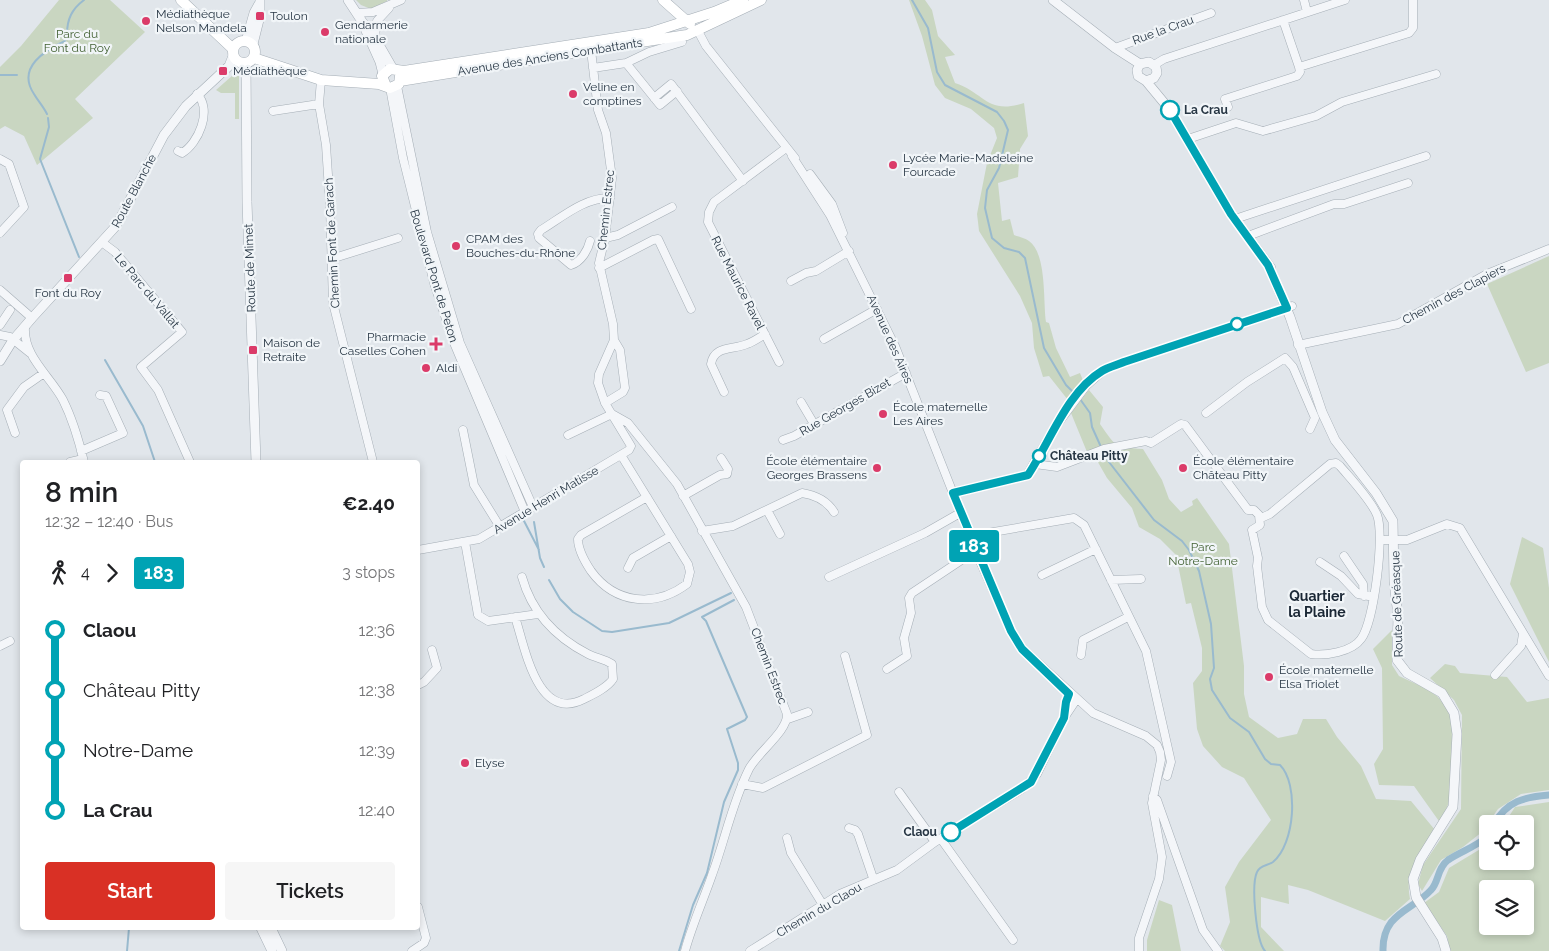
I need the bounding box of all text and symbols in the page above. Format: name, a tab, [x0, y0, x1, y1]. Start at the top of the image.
place label: Médiathèque Nelson Mandela	[156, 7, 247, 35]
place label: Toulon	[270, 9, 308, 23]
marker: Toulon	[254, 10, 266, 22]
street label: Rue la Crau	[1131, 12, 1195, 48]
marker: Médiathèque Nelson Mandela	[140, 15, 152, 27]
place label: Gendarmerie nationale	[335, 18, 408, 46]
marker: Gendarmerie nationale	[319, 26, 331, 38]
park label: Parc du Font du Roy	[44, 27, 111, 55]
street label: Avenue des Anciens Combattants	[457, 35, 644, 79]
place label: Médiathèque	[233, 64, 307, 78]
marker: Médiathèque	[217, 65, 229, 77]
place label: Veline en comptines	[583, 80, 642, 108]
marker: Veline en comptines	[567, 88, 579, 100]
marker: La Crau	[1160, 100, 1180, 120]
place label: La Crau	[1184, 103, 1228, 117]
place label: Lycée Marie-Madeleine Fourcade	[903, 151, 1033, 179]
street label: Route Blanche	[109, 152, 159, 230]
marker: Lycée Marie-Madeleine Fourcade	[887, 159, 899, 171]
street label: Chemin Estrec	[595, 169, 617, 251]
street label: Chemin Font de Garach	[322, 177, 342, 309]
street label: Boulevard Pont de Peton	[407, 208, 461, 344]
street label: Route de Mimet	[241, 223, 259, 313]
place label: CPAM des Bouches-du-Rhône	[466, 232, 575, 260]
street label: Rue Maurice Ravel	[708, 234, 768, 333]
marker: CPAM des Bouches-du-Rhône	[450, 240, 462, 252]
street label: Le Parc du Vallat	[112, 251, 182, 331]
street label: Chemin des Clapiers	[1400, 261, 1508, 327]
marker: Font du Roy	[62, 272, 74, 284]
place label: Font du Roy	[35, 286, 102, 300]
street label: Avenue des Aires	[864, 292, 916, 386]
unlabelled marker	[1230, 317, 1244, 331]
place label: Pharmacie Caselles Cohen	[340, 330, 426, 358]
place label: Maison de Retraite	[263, 336, 320, 364]
marker: Pharmacie Caselles Cohen	[430, 338, 442, 350]
marker: Maison de Retraite	[247, 344, 259, 356]
place label: Aldi	[436, 361, 457, 375]
marker: Aldi	[420, 362, 432, 374]
street label: Rue Georges Bizet	[797, 375, 893, 439]
place label: École maternelle Les Aires	[893, 400, 987, 428]
marker: École maternelle Les Aires	[877, 408, 889, 420]
marker: Château Pitty	[1032, 449, 1046, 463]
place label: Château Pitty	[1050, 449, 1128, 463]
place label: École élémentaire Georges Brassens	[766, 454, 867, 482]
place label: École élémentaire Château Pitty	[1193, 454, 1294, 482]
marker: École élémentaire Georges Brassens	[871, 462, 883, 474]
marker: École élémentaire Château Pitty	[1177, 462, 1189, 474]
street label: Avenue Henri Matisse	[491, 463, 601, 537]
text: 8 min	[45, 476, 118, 509]
text: €2.40	[342, 492, 395, 514]
text: 12:32 – 12:40 · Bus	[45, 512, 173, 531]
line badge: 183	[945, 530, 1003, 562]
text: 183	[959, 535, 989, 556]
park label: Parc Notre-Dame	[1168, 540, 1238, 568]
street label: Route de Gréasque	[1388, 550, 1406, 658]
icon: walk	[45, 559, 73, 587]
icon: forward	[98, 559, 126, 587]
text: 183	[144, 562, 174, 583]
text: 4	[81, 563, 90, 582]
text: 3 stops	[342, 563, 395, 582]
district label: Quartier la Plaine	[1288, 588, 1346, 620]
text: Claou	[83, 619, 136, 641]
text: 12:36	[359, 621, 395, 640]
street label: Chemin Estrec	[748, 626, 790, 707]
place label: École maternelle Elsa Triolet	[1279, 663, 1373, 691]
marker: École maternelle Elsa Triolet	[1263, 671, 1275, 683]
text: Château Pitty	[83, 679, 200, 701]
text: 12:38	[359, 681, 395, 700]
text: Notre-Dame	[83, 739, 193, 761]
text: 12:39	[359, 741, 395, 760]
place label: Elyse	[475, 756, 505, 770]
marker: Elyse	[459, 757, 471, 769]
text: La Crau	[83, 799, 153, 821]
text: 12:40	[358, 801, 395, 820]
map controls	[1479, 815, 1534, 935]
button: locate	[1479, 815, 1534, 870]
marker: Claou	[941, 822, 961, 842]
place label: Claou	[903, 825, 937, 839]
button: Start	[45, 862, 215, 920]
button: Tickets	[225, 862, 395, 920]
street label: Chemin du Claou	[774, 880, 864, 940]
button: layers	[1479, 880, 1534, 935]

